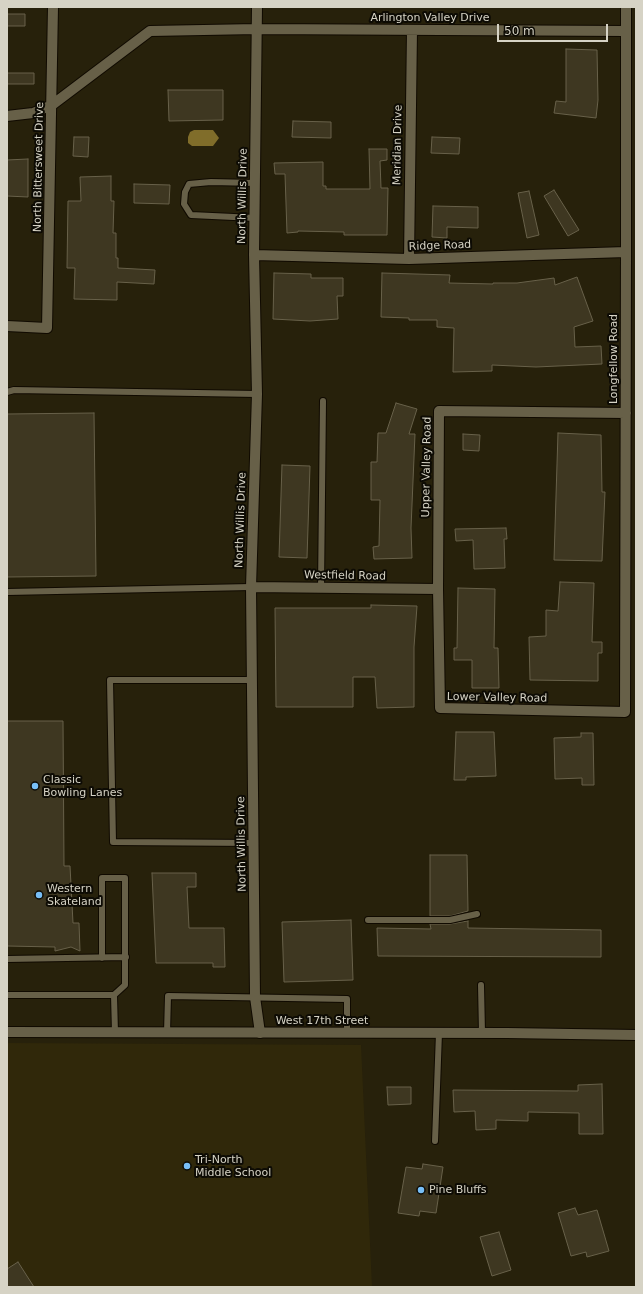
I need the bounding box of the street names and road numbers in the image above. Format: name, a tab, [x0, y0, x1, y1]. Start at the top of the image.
street label: Arlington Valley Drive	[370, 11, 490, 25]
street label: North Bittersweet Drive	[31, 102, 47, 232]
street label: Meridian Drive	[391, 105, 405, 185]
street label: North Willis Drive	[236, 148, 250, 244]
street label: Ridge Road	[409, 238, 471, 254]
street label: Longfellow Road	[607, 314, 621, 404]
street label: Upper Valley Road	[420, 417, 434, 517]
street label: North Willis Drive	[233, 472, 249, 568]
street label: Westfield Road	[304, 569, 386, 583]
street label: Lower Valley Road	[447, 691, 547, 705]
street label: North Willis Drive	[235, 796, 249, 892]
street label: West 17th Street	[276, 1014, 368, 1028]

